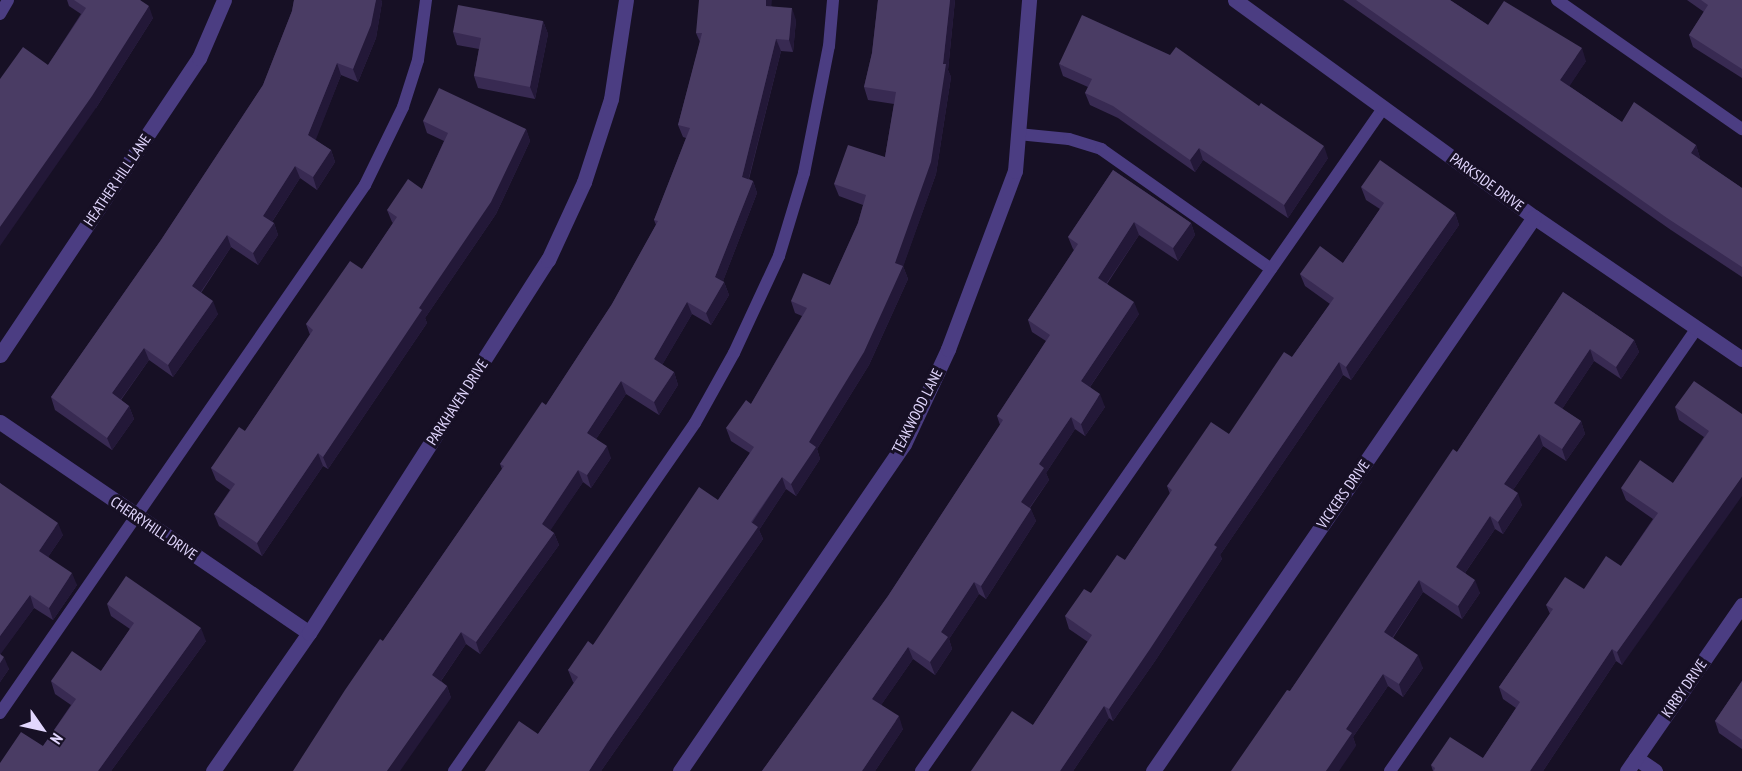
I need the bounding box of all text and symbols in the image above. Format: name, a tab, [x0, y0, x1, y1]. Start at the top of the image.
street label: HEATHER HILL LANE	[80, 130, 154, 230]
street label: PARKSIDE DRIVE	[1447, 149, 1527, 215]
street label: PARKHAVEN DRIVE	[423, 356, 491, 448]
street label: TEAKWOOD LANE	[888, 366, 946, 456]
street label: VICKERS DRIVE	[1313, 456, 1373, 532]
street label: CHERRYHILL DRIVE	[107, 492, 201, 564]
street label: KIRBY DRIVE	[1657, 655, 1711, 721]
north arrow	[12, 699, 72, 759]
text: N	[46, 730, 68, 748]

